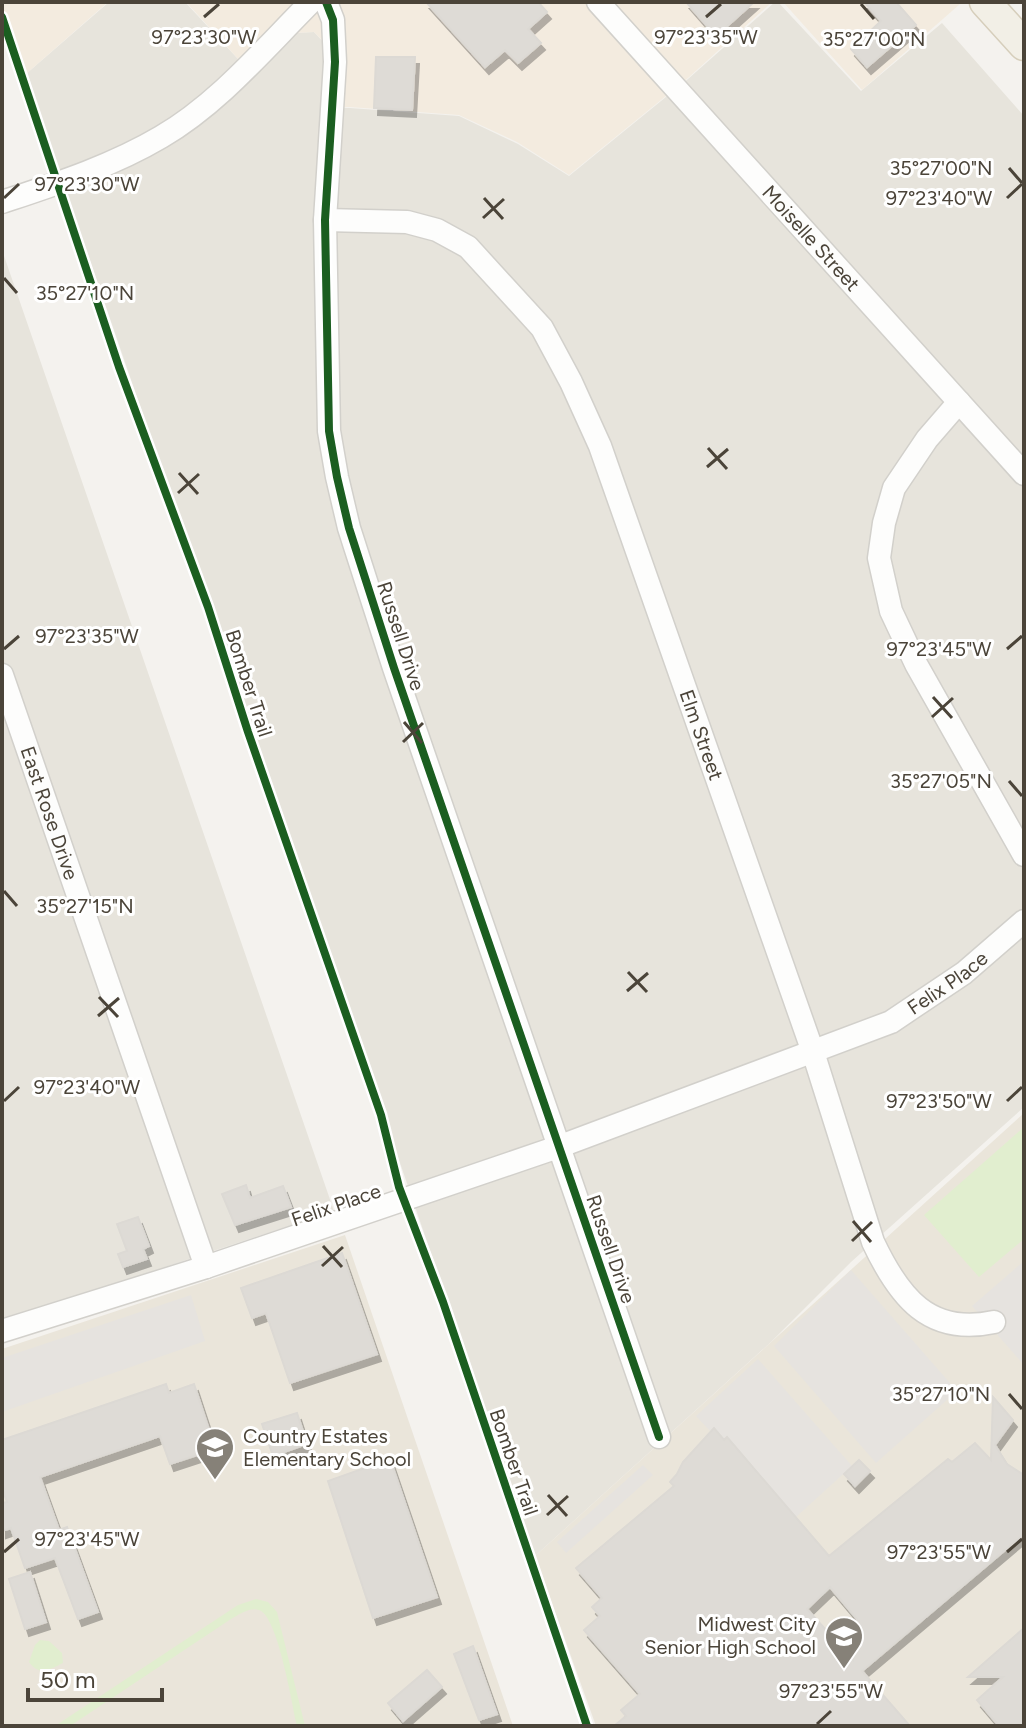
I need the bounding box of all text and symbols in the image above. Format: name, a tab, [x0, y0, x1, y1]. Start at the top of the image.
text: 97°23'30"W	[152, 25, 256, 49]
text: 97°23'35"W	[654, 25, 758, 49]
text: 35°27'00"N	[822, 27, 926, 51]
text: 35°27'00"N	[889, 156, 993, 180]
text: 97°23'30"W	[35, 172, 139, 196]
street label: Moiselle Street	[757, 180, 865, 296]
text: 97°23'40"W	[886, 186, 992, 210]
text: 35°27'10"N	[36, 281, 134, 305]
street label: Russell Drive	[372, 578, 430, 694]
text: 97°23'35"W	[35, 624, 139, 648]
street label: Bomber Trail	[220, 626, 278, 740]
text: 97°23'45"W	[886, 637, 992, 661]
street label: Elm Street	[675, 687, 729, 783]
street label: East Rose Drive	[15, 743, 84, 883]
text: 35°27'05"N	[890, 769, 992, 793]
text: 35°27'15"N	[36, 894, 134, 918]
street label: Felix Place	[903, 946, 993, 1020]
text: 97°23'40"W	[34, 1075, 140, 1099]
text: 97°23'50"W	[886, 1089, 992, 1113]
street label: Felix Place	[288, 1178, 384, 1231]
street label: Russell Drive	[581, 1192, 641, 1307]
text: 35°27'10"N	[892, 1382, 990, 1406]
street label: Bomber Trail	[485, 1405, 543, 1519]
place label: Country Estates Elementary School	[243, 1424, 411, 1471]
school or university icon: Country Estates Elementary School	[194, 1426, 236, 1481]
text: 97°23'45"W	[34, 1527, 140, 1551]
text: 97°23'55"W	[887, 1540, 991, 1564]
place label: Midwest City Senior High School	[644, 1612, 816, 1659]
school or university icon: Midwest City Senior High School	[823, 1615, 865, 1670]
scale bar	[28, 1652, 162, 1702]
text: 50 m	[40, 1665, 96, 1694]
text: 97°23'55"W	[779, 1679, 883, 1703]

